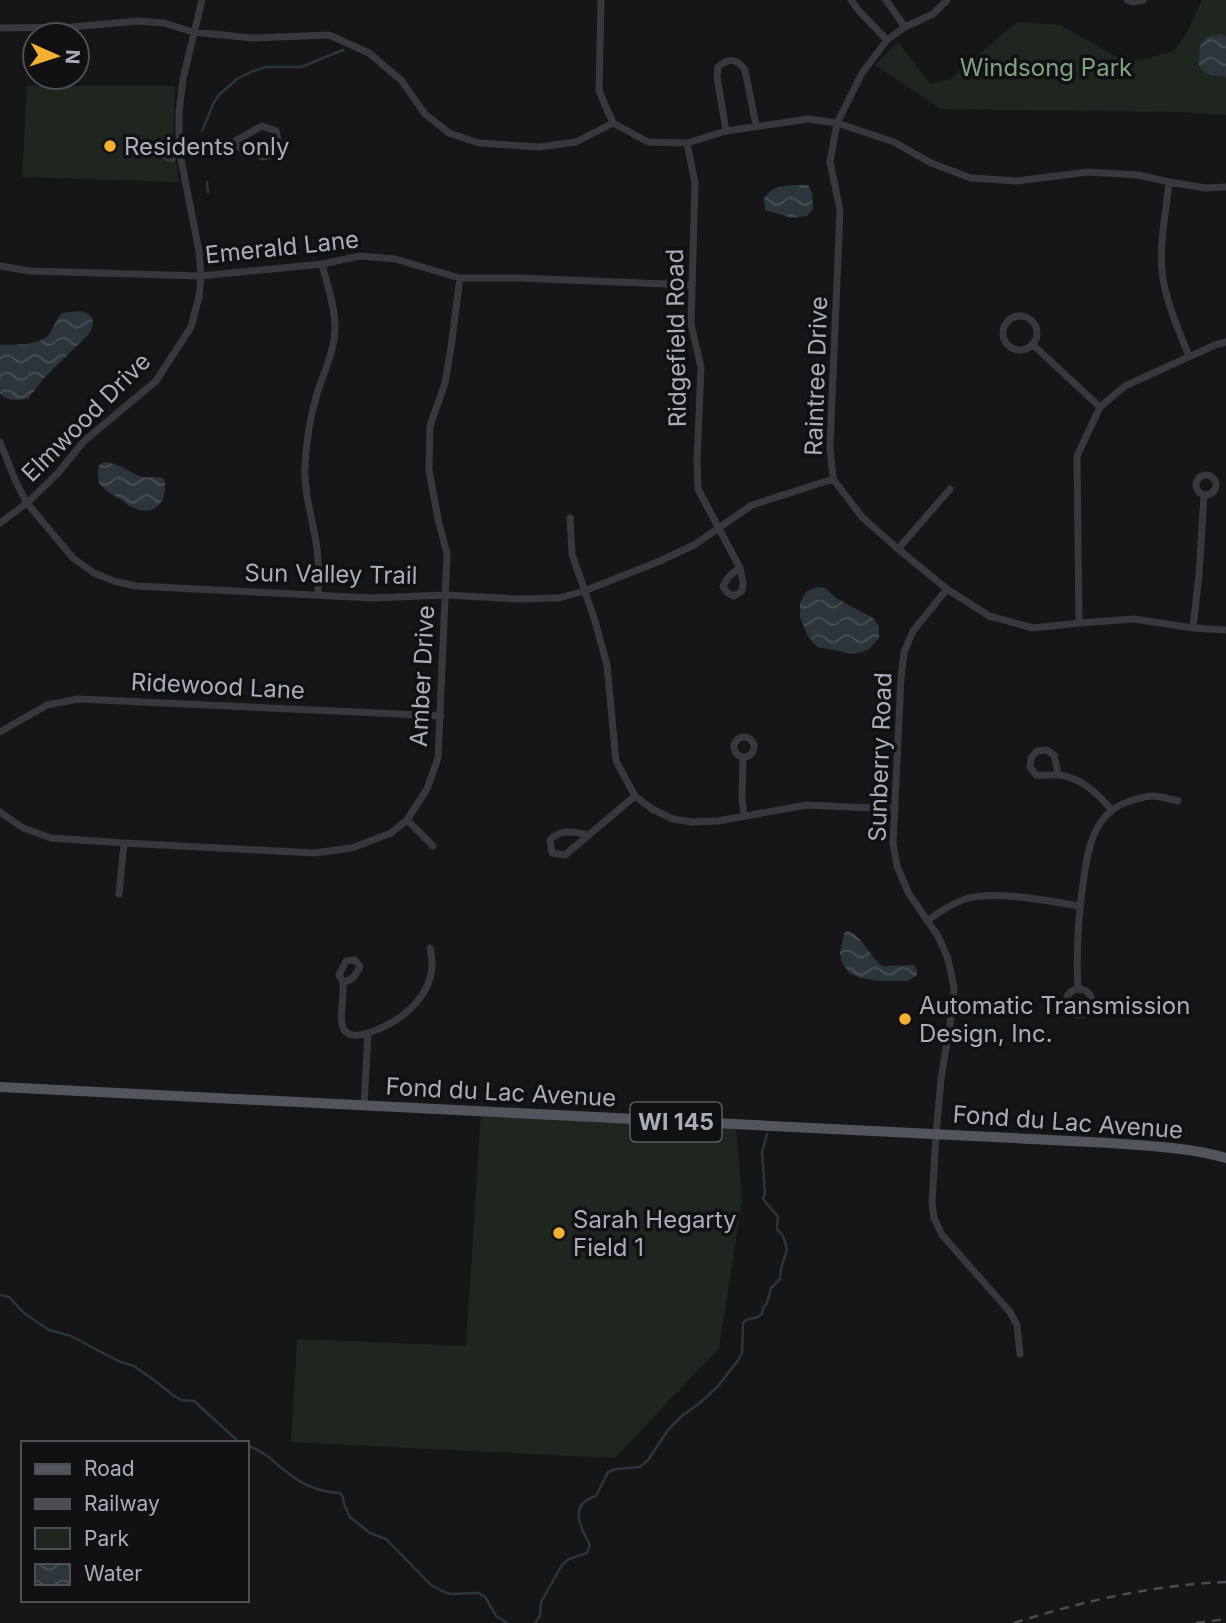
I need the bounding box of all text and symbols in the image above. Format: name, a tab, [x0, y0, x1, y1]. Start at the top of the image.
north arrow	[21, 21, 91, 91]
text: N	[61, 49, 84, 65]
park label: Windsong Park	[960, 53, 1132, 82]
place label: Residents only	[124, 132, 289, 161]
marker: Residents only	[102, 138, 118, 154]
street label: Emerald Lane	[204, 225, 360, 269]
street label: Ridgefield Road	[660, 249, 692, 427]
street label: Raintree Drive	[799, 296, 833, 456]
street label: Elmwood Drive	[16, 347, 156, 487]
street label: Sun Valley Trail	[244, 558, 418, 590]
street label: Amber Drive	[404, 605, 440, 747]
street label: Ridewood Lane	[130, 667, 306, 705]
street label: Sunberry Road	[863, 672, 897, 842]
place label: Automatic Transmission Design, Inc.	[919, 991, 1190, 1048]
marker: Automatic Transmission Design, Inc.	[897, 1011, 913, 1027]
street label: Fond du Lac Avenue	[385, 1071, 617, 1113]
street label: Fond du Lac Avenue	[952, 1099, 1184, 1145]
road number: WI 145	[630, 1102, 722, 1142]
place label: Sarah Hegarty Field 1	[573, 1205, 737, 1262]
marker: Sarah Hegarty Field 1	[551, 1225, 567, 1241]
legend	[21, 1441, 248, 1602]
text: Road	[84, 1456, 135, 1481]
text: Railway	[84, 1491, 160, 1516]
text: Park	[84, 1526, 129, 1551]
text: Water	[84, 1561, 142, 1586]

